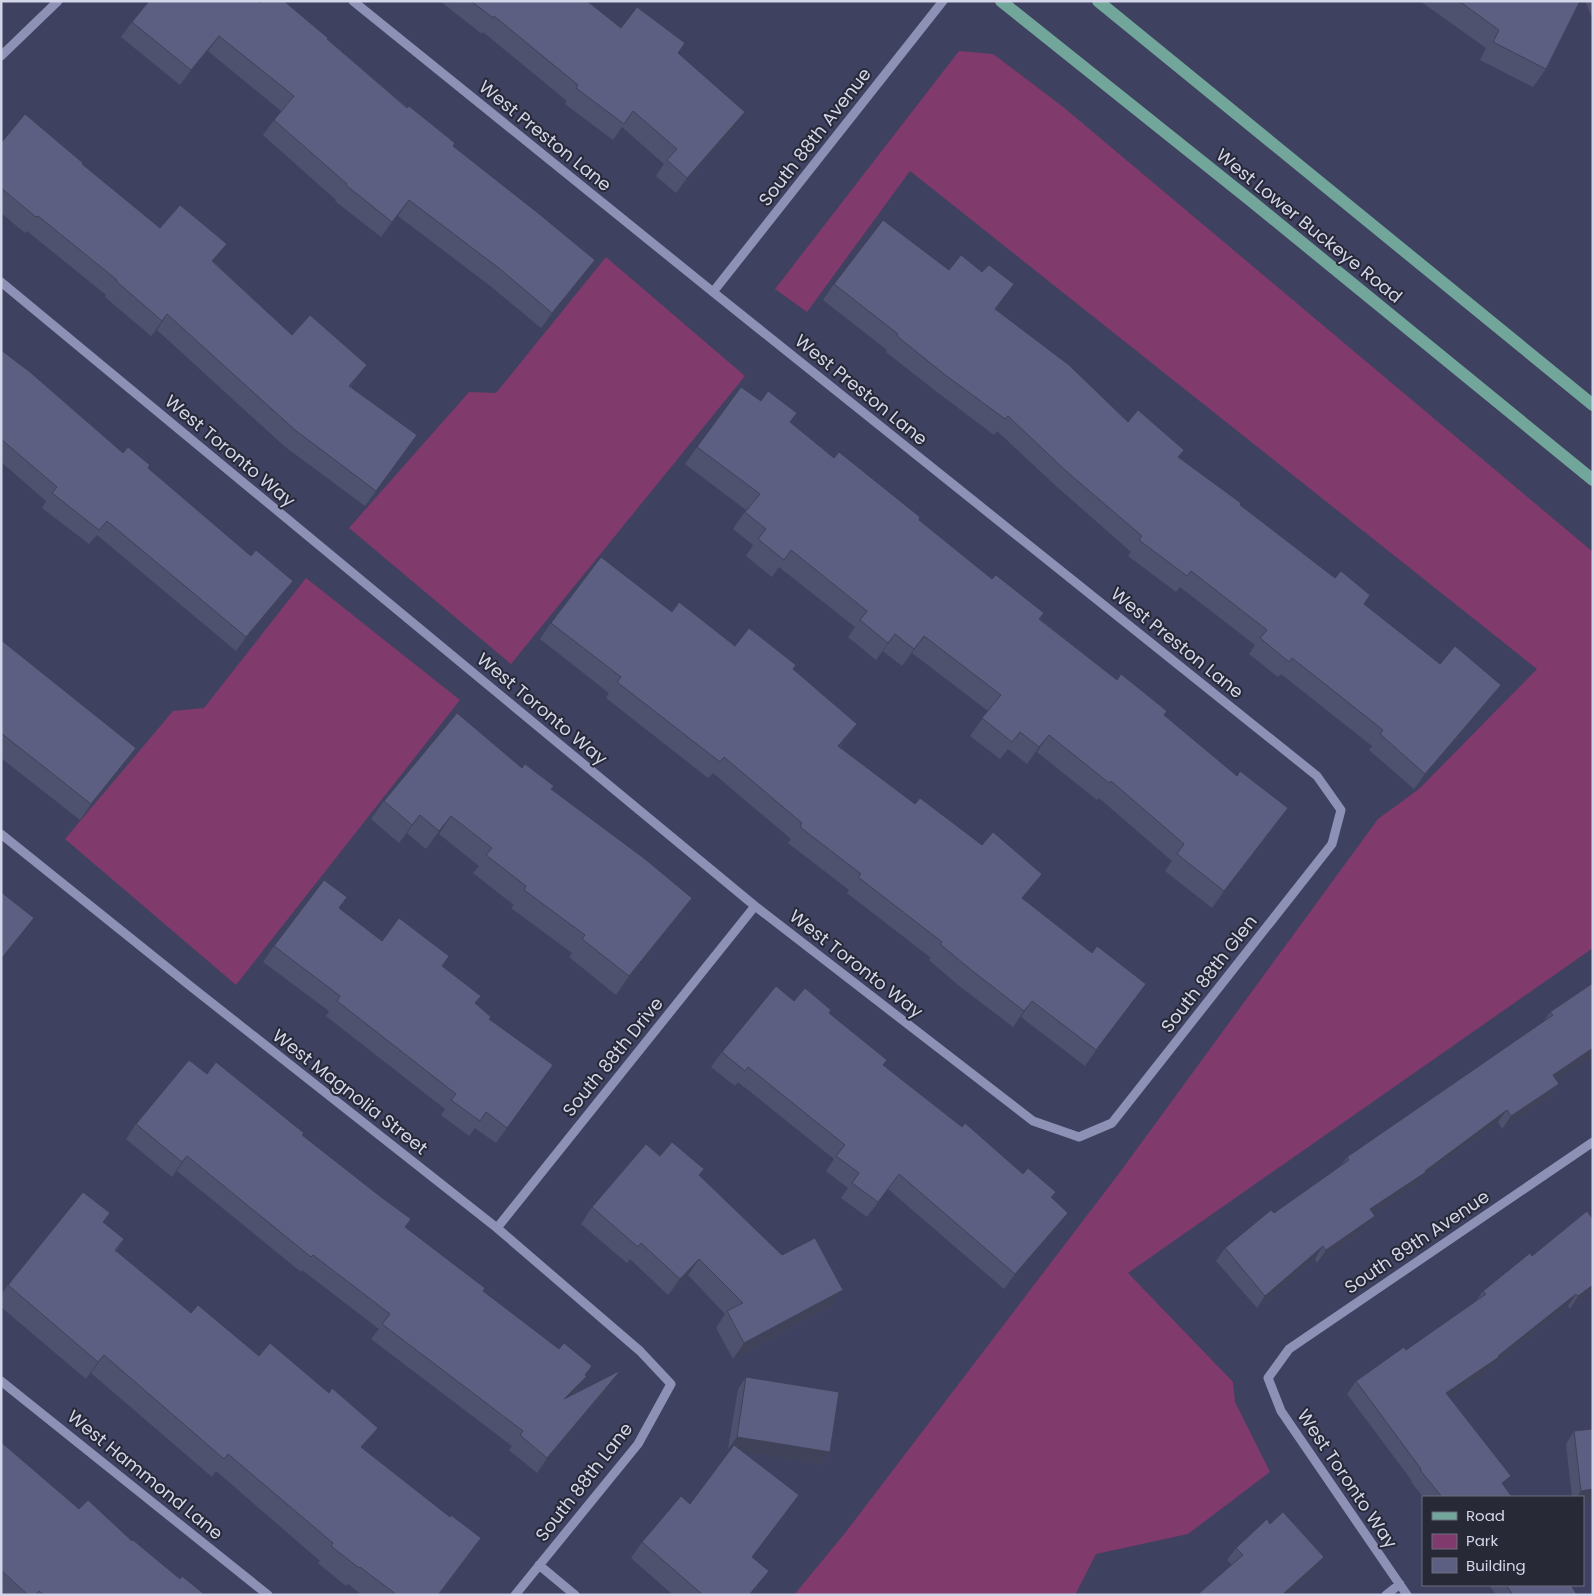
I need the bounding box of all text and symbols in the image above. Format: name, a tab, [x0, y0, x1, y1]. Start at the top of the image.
street label: South 88th Avenue	[753, 62, 877, 211]
street label: West Preston Lane	[474, 74, 617, 197]
street label: West Lower Buckeye Road	[1211, 143, 1408, 309]
street label: West Preston Lane	[790, 328, 933, 451]
street label: West Toronto Way	[160, 389, 301, 513]
street label: West Preston Lane	[1106, 581, 1249, 704]
street label: West Toronto Way	[472, 647, 613, 771]
street label: West Toronto Way	[784, 904, 928, 1024]
street label: South 88th Glen	[1155, 910, 1263, 1038]
street label: South 88th Drive	[557, 992, 669, 1122]
street label: West Magnolia Street	[267, 1023, 433, 1160]
street label: South 89th Avenue	[1339, 1184, 1494, 1299]
street label: West Hammond Lane	[62, 1404, 228, 1545]
street label: West Toronto Way	[1291, 1404, 1403, 1553]
street label: South 88th Lane	[529, 1417, 638, 1546]
legend	[1422, 1496, 1584, 1586]
text: Road	[1466, 1505, 1505, 1526]
text: Park	[1466, 1530, 1498, 1551]
text: Building	[1466, 1555, 1526, 1576]

